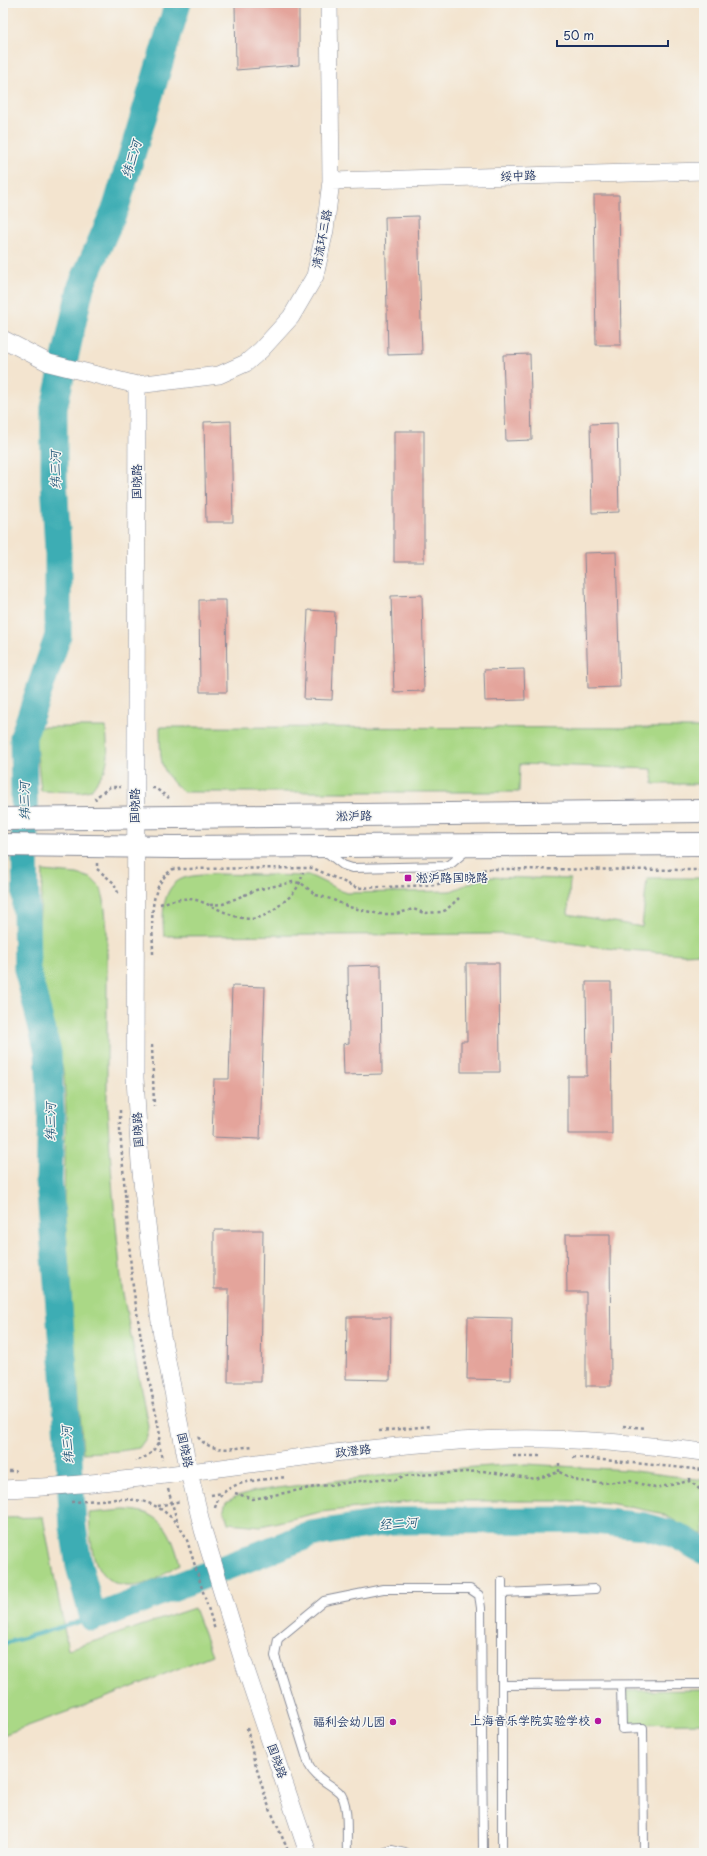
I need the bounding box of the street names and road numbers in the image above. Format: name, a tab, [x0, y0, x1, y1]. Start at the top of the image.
street label: 绥中路	[500, 165, 536, 185]
street label: 清流环三路	[306, 208, 336, 270]
street label: 国晓路	[127, 464, 145, 500]
street label: 国晓路	[125, 788, 143, 824]
street label: 淞沪路	[336, 806, 372, 824]
street label: 国晓路	[127, 1112, 147, 1149]
street label: 国晓路	[173, 1430, 199, 1469]
street label: 政澄路	[334, 1439, 372, 1461]
street label: 国晓路	[264, 1741, 292, 1781]

